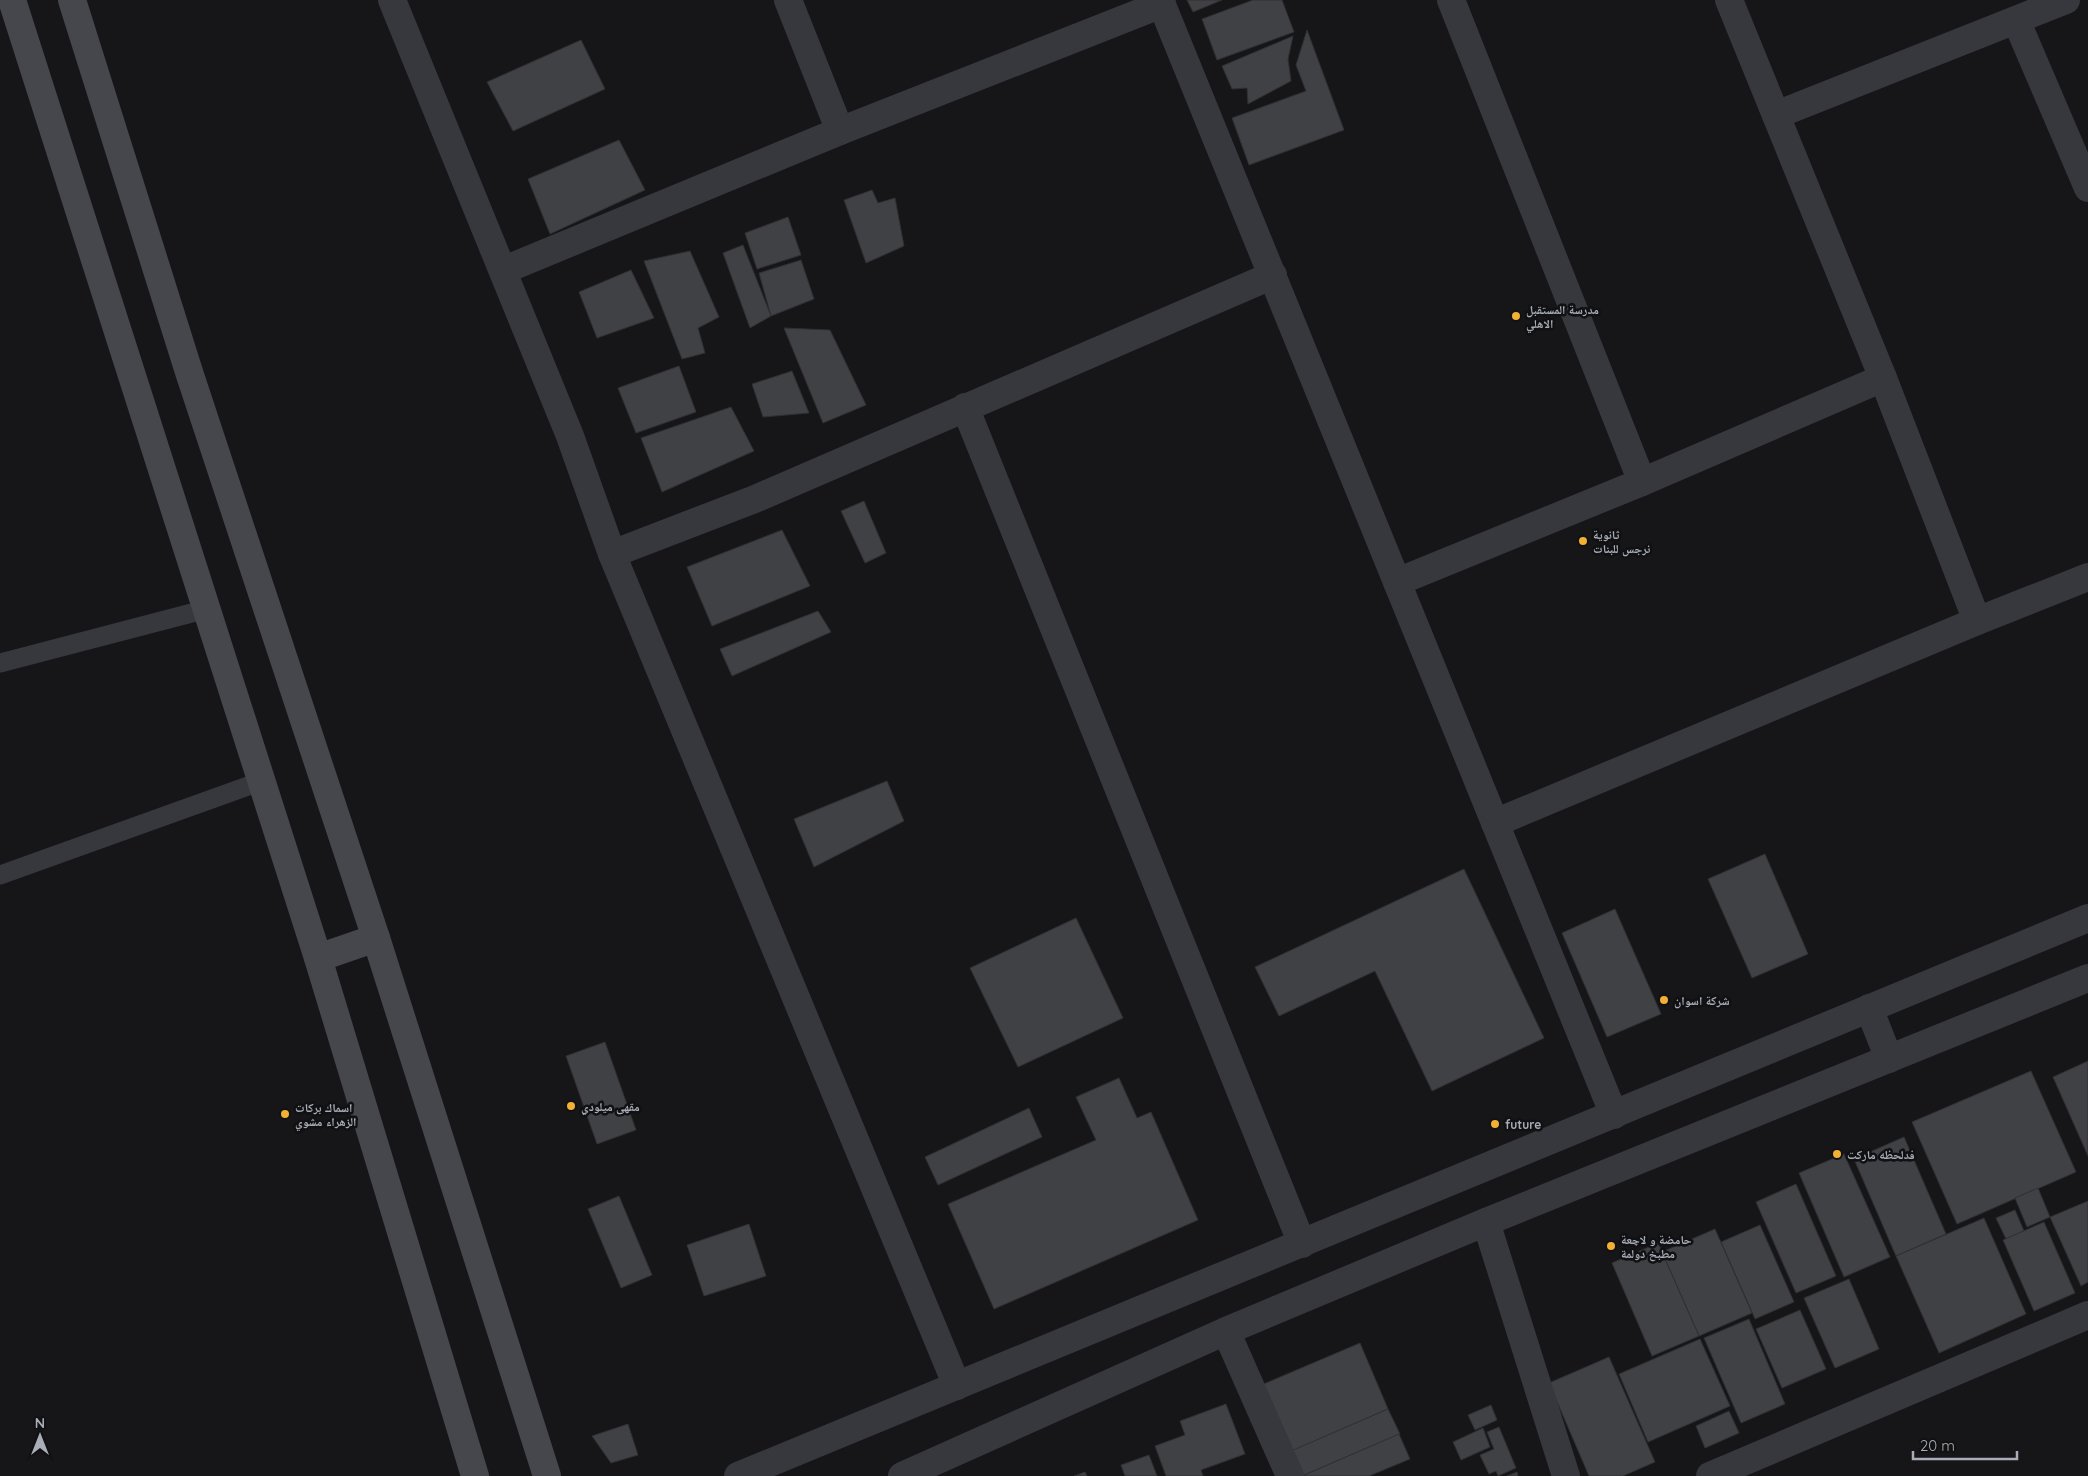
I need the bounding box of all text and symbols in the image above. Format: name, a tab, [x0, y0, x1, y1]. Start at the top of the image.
place label: مدرسة المستقبل الاهلي	[1526, 302, 1599, 333]
marker: مدرسة المستقبل الاهلي	[1510, 310, 1522, 322]
place label: ثانوية نرجس للبنات	[1593, 527, 1650, 557]
marker: ثانوية نرجس للبنات	[1577, 535, 1589, 547]
place label: شركة اسوان	[1674, 993, 1730, 1009]
marker: شركة اسوان	[1658, 994, 1670, 1006]
place label: مقهى ميلودي	[581, 1099, 640, 1116]
place label: اسماك بركات الزهراء مشوي	[295, 1100, 356, 1131]
marker: مقهى ميلودي	[565, 1100, 577, 1112]
marker: اسماك بركات الزهراء مشوي	[279, 1108, 291, 1120]
place label: future	[1505, 1117, 1541, 1132]
marker: future	[1489, 1118, 1501, 1130]
place label: فدلحظه ماركت	[1847, 1147, 1915, 1162]
marker: فدلحظه ماركت	[1831, 1148, 1843, 1160]
place label: حامضة و لاچعة مطبخ دولمة	[1621, 1232, 1692, 1262]
marker: حامضة و لاچعة مطبخ دولمة	[1605, 1240, 1617, 1252]
north arrow	[15, 1411, 65, 1461]
text: N	[35, 1414, 45, 1432]
scale bar	[1913, 1428, 2017, 1460]
text: 20 m	[1920, 1436, 1955, 1455]

